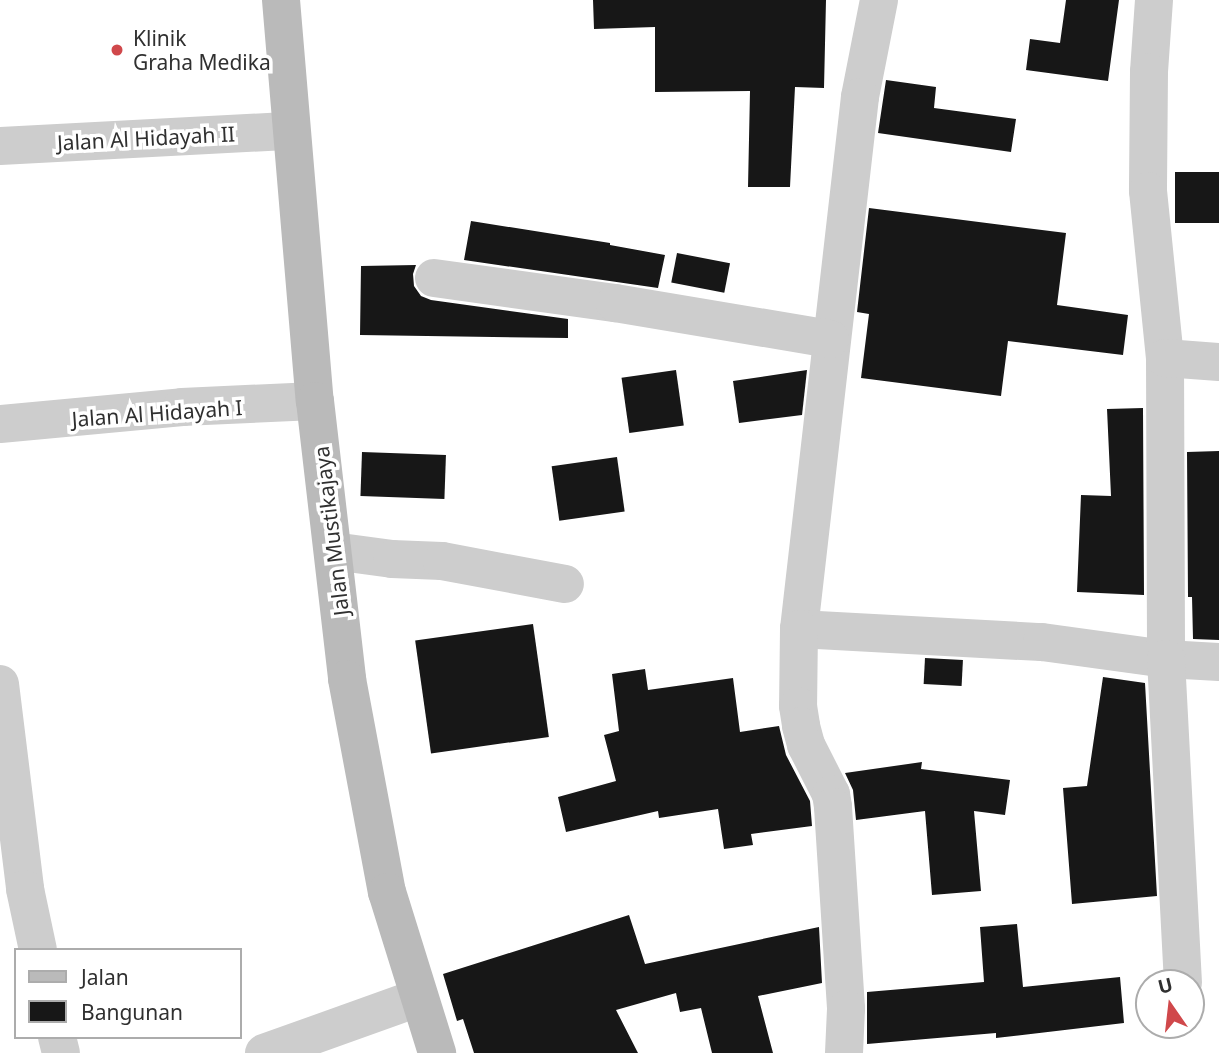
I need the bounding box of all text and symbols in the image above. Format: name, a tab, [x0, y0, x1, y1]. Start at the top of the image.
place label: Klinik Graha Medika	[133, 25, 271, 75]
marker: Klinik Graha Medika	[107, 40, 127, 60]
street label: Jalan Al Hidayah II	[56, 121, 236, 155]
street label: Jalan Al Hidayah I	[71, 394, 243, 432]
street label: Jalan Mustikajaya	[308, 445, 354, 617]
legend	[14, 948, 242, 1039]
text: Jalan	[81, 963, 129, 991]
north arrow	[1135, 969, 1205, 1039]
text: U	[1155, 971, 1176, 1000]
text: Bangunan	[81, 998, 183, 1026]

